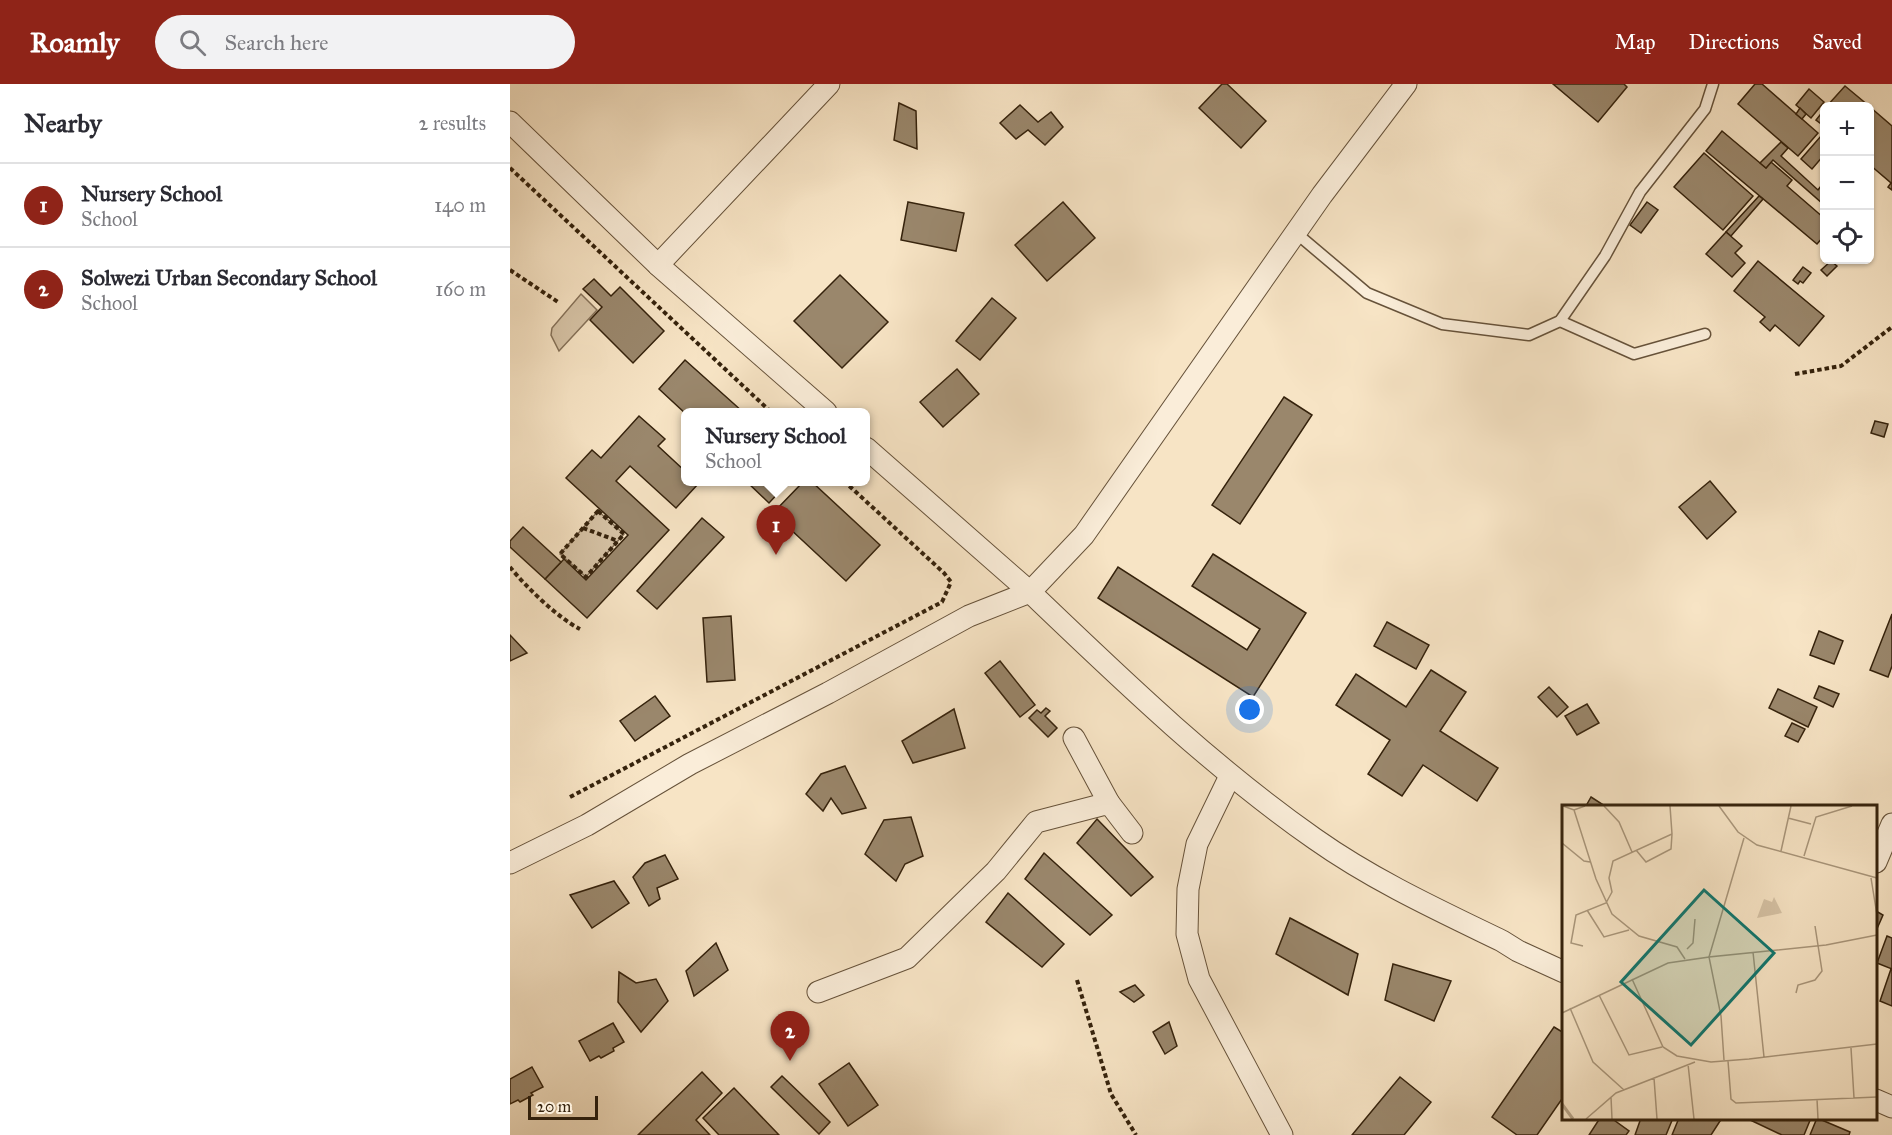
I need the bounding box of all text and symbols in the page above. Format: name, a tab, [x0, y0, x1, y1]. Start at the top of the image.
search box	[155, 15, 575, 69]
text: Roamly	[30, 25, 119, 60]
icon: search	[176, 26, 209, 59]
text: Search here	[224, 29, 328, 56]
text: Map	[1615, 29, 1656, 55]
text: Directions	[1689, 29, 1779, 55]
text: Saved	[1812, 29, 1862, 55]
map controls	[1820, 102, 1874, 264]
button: +	[1820, 102, 1874, 156]
text: Nearby	[24, 107, 102, 139]
text: 2 results	[418, 111, 486, 135]
button: −	[1820, 156, 1874, 210]
text: Nursery School	[81, 180, 222, 207]
text: 1	[40, 193, 47, 217]
text: 140 m	[434, 193, 486, 217]
text: School	[81, 207, 138, 231]
button: locate	[1820, 210, 1874, 264]
text: Solwezi Urban Secondary School	[81, 264, 377, 291]
text: 2	[39, 277, 48, 301]
text: 160 m	[435, 277, 486, 301]
text: School	[81, 291, 138, 315]
popup	[681, 408, 870, 486]
text: Nursery School	[705, 422, 846, 449]
text: School	[705, 449, 762, 473]
pin: 1	[756, 506, 796, 555]
your location	[1235, 695, 1264, 724]
inset map	[1562, 805, 1877, 1120]
pin: 2	[770, 1012, 810, 1061]
scale bar	[528, 1093, 598, 1120]
text: 20 m	[537, 1097, 571, 1116]

